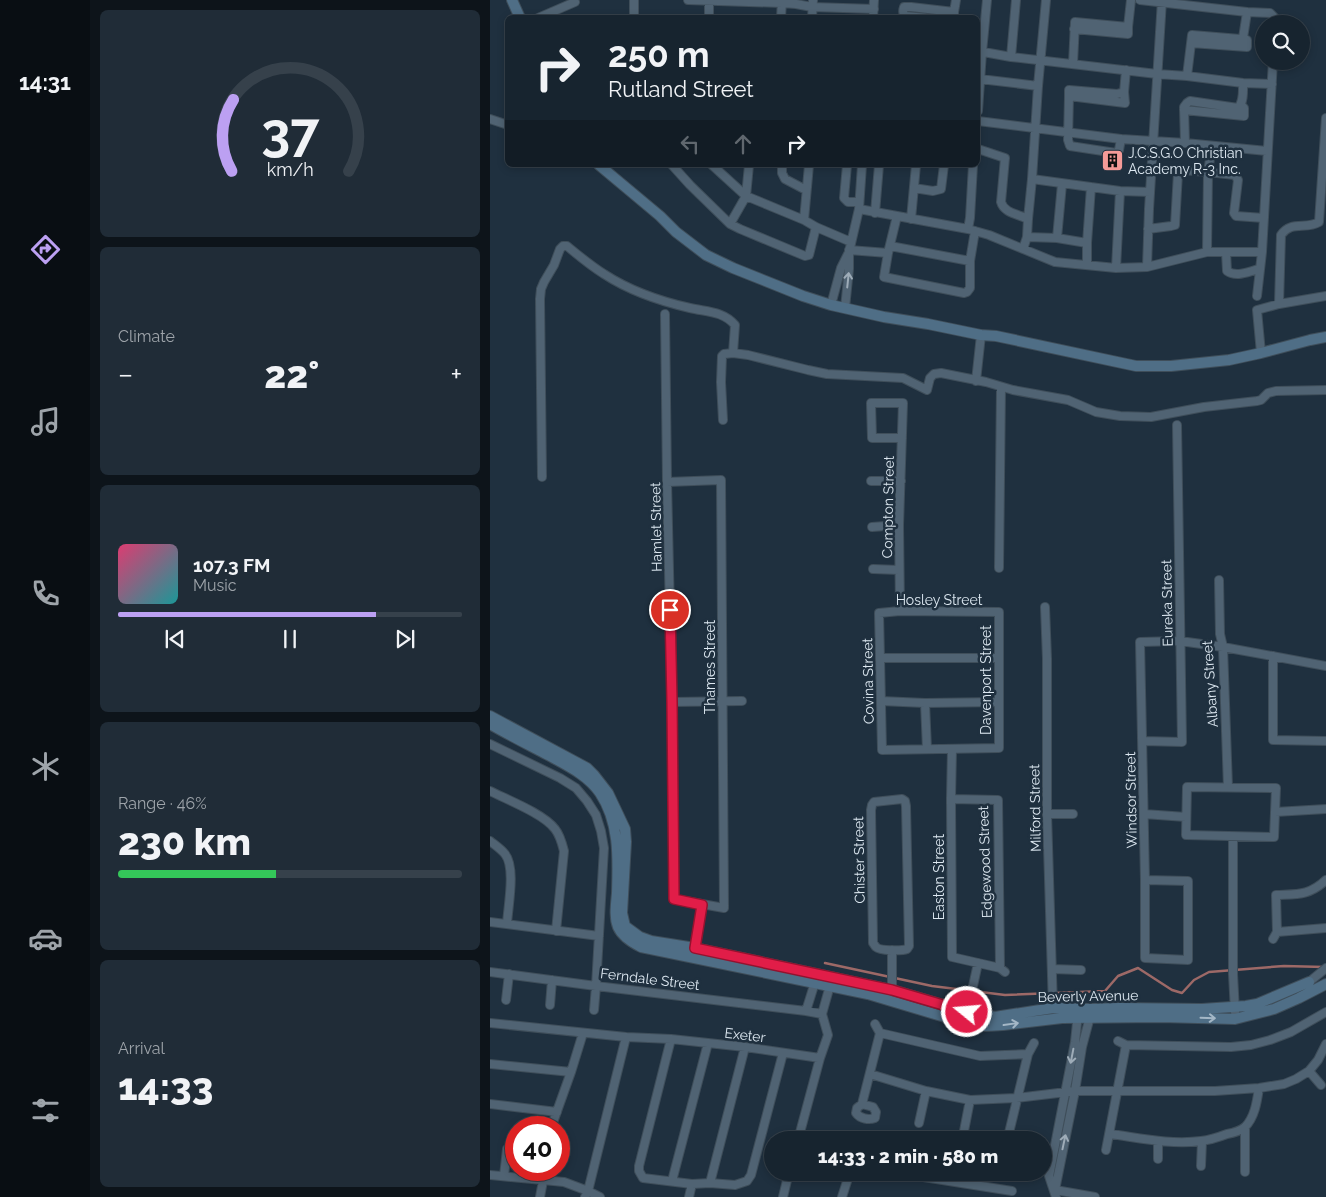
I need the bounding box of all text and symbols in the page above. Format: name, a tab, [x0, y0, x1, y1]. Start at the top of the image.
map controls	[1255, 15, 1310, 70]
button: search	[1255, 15, 1310, 70]
text: 250 m	[608, 34, 710, 75]
icon: right	[525, 35, 590, 100]
text: 14:31	[19, 69, 71, 95]
text: Rutland Street	[608, 76, 754, 102]
text: 37	[261, 101, 320, 162]
icon: left	[676, 130, 704, 158]
icon: ahead	[729, 130, 757, 158]
icon: right	[782, 130, 810, 158]
place label: J.C.S.G.O Christian Academy R-3 Inc.	[1128, 145, 1243, 177]
building icon: J.C.S.G.O Christian Academy R-3 Inc.	[1100, 149, 1124, 173]
text: km/h	[266, 159, 314, 180]
icon: directions	[28, 232, 63, 267]
one-way arrow	[843, 273, 853, 289]
text: Climate	[118, 327, 175, 346]
text: 22°	[264, 352, 319, 397]
text: −	[118, 358, 133, 391]
text: +	[450, 358, 462, 391]
icon: music	[28, 404, 63, 439]
street label: Compton Street	[879, 455, 897, 559]
street label: Hamlet Street	[647, 482, 665, 572]
text: 107.3 FM	[193, 554, 270, 576]
street label: Eureka Street	[1158, 559, 1176, 647]
icon: phone	[28, 576, 63, 611]
text: Music	[193, 576, 237, 595]
pin	[649, 589, 691, 631]
street label: Hosley Street	[896, 592, 983, 608]
icon: arrive	[656, 596, 684, 624]
street label: Thames Street	[702, 619, 718, 714]
icon: previous	[161, 625, 189, 653]
icon: pause	[276, 625, 304, 653]
icon: next	[391, 625, 419, 653]
street label: Davenport Street	[978, 625, 994, 735]
street label: Covina Street	[859, 637, 877, 724]
street label: Albany Street	[1199, 640, 1221, 728]
icon: climate	[28, 749, 63, 784]
street label: Windsor Street	[1122, 751, 1140, 848]
street label: Milford Street	[1026, 764, 1044, 852]
text: Range · 46%	[118, 794, 207, 813]
street label: Edgewood Street	[975, 805, 995, 919]
street label: Chister Street	[850, 816, 868, 904]
text: 230 km	[118, 819, 251, 864]
street label: Easton Street	[931, 834, 947, 920]
icon: car	[28, 921, 63, 956]
street label: Ferndale Street	[599, 965, 701, 993]
position arrow	[940, 985, 992, 1037]
street label: Beverly Avenue	[1037, 987, 1139, 1005]
one-way arrow	[1200, 1013, 1216, 1023]
one-way arrow	[1003, 1019, 1019, 1029]
street label: Exeter	[724, 1025, 766, 1045]
text: Arrival	[118, 1039, 165, 1058]
one-way arrow	[1067, 1048, 1076, 1064]
text: 14:33	[118, 1064, 213, 1109]
icon: filters	[28, 1093, 63, 1128]
speed limit sign: 40	[505, 1116, 570, 1181]
one-way arrow	[1060, 1134, 1069, 1150]
text: 14:33 · 2 min · 580 m	[818, 1145, 998, 1167]

